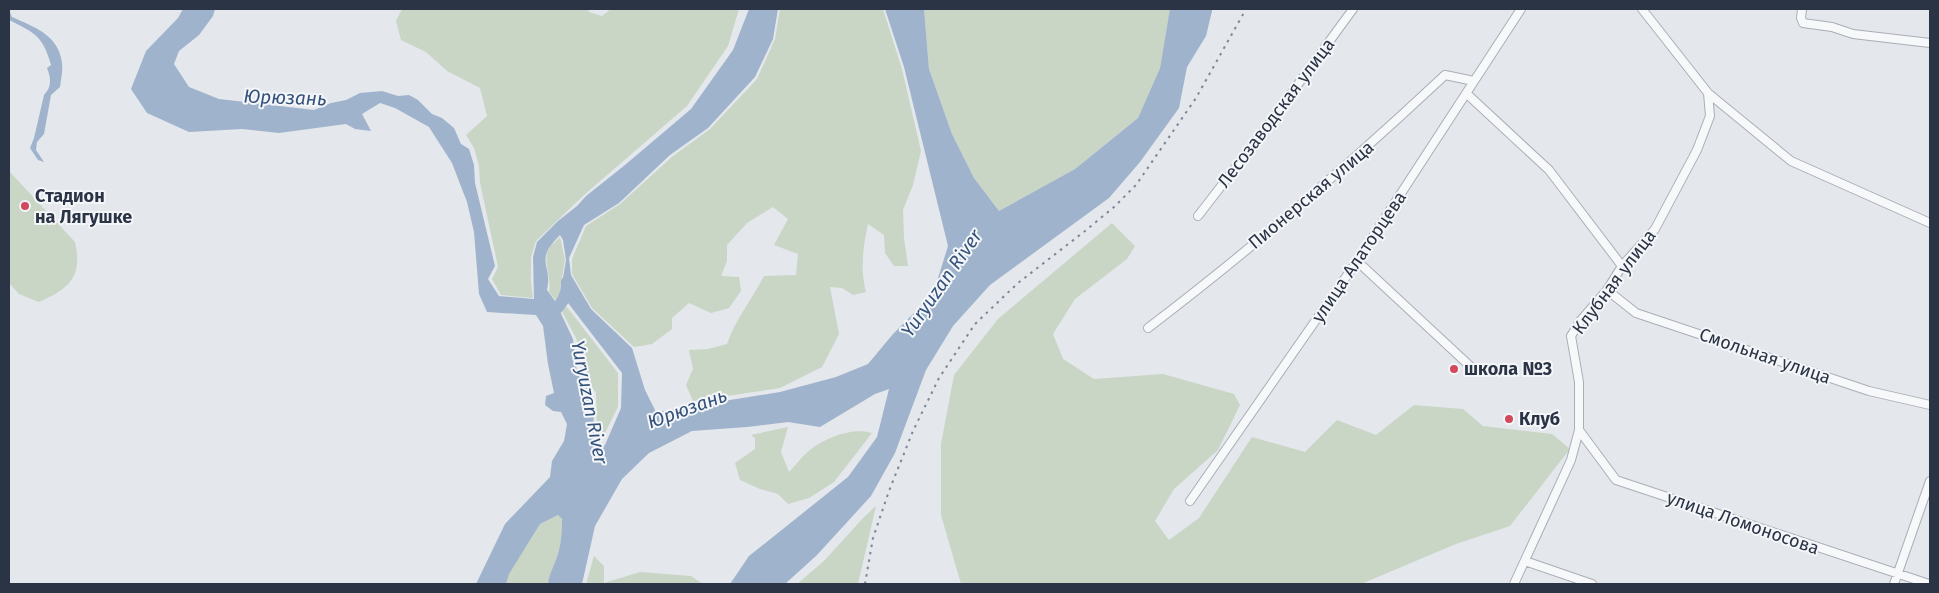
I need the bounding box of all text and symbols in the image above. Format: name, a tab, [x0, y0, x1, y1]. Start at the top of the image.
street label: Лесозаводская улица	[1213, 34, 1339, 192]
water label: Юрюзань	[243, 85, 327, 110]
street label: Пионерская улица	[1244, 136, 1378, 254]
place label: Cтадион на Лягушке	[35, 185, 132, 228]
street label: улица Алаторцева	[1307, 187, 1411, 327]
marker: Cтадион на Лягушке	[19, 200, 31, 212]
water label: Yuryuzan River	[896, 225, 987, 341]
street label: Клубная улица	[1567, 225, 1661, 339]
street label: Смольная улица	[1696, 323, 1834, 389]
water label: Yuryuzan River	[566, 338, 613, 467]
place label: школа №3	[1464, 358, 1552, 380]
marker: школа №3	[1448, 363, 1460, 375]
water label: Юрюзань	[644, 383, 730, 434]
place label: Клуб	[1519, 408, 1560, 430]
marker: Клуб	[1503, 413, 1515, 425]
street label: улица Ломоносова	[1664, 487, 1822, 559]

